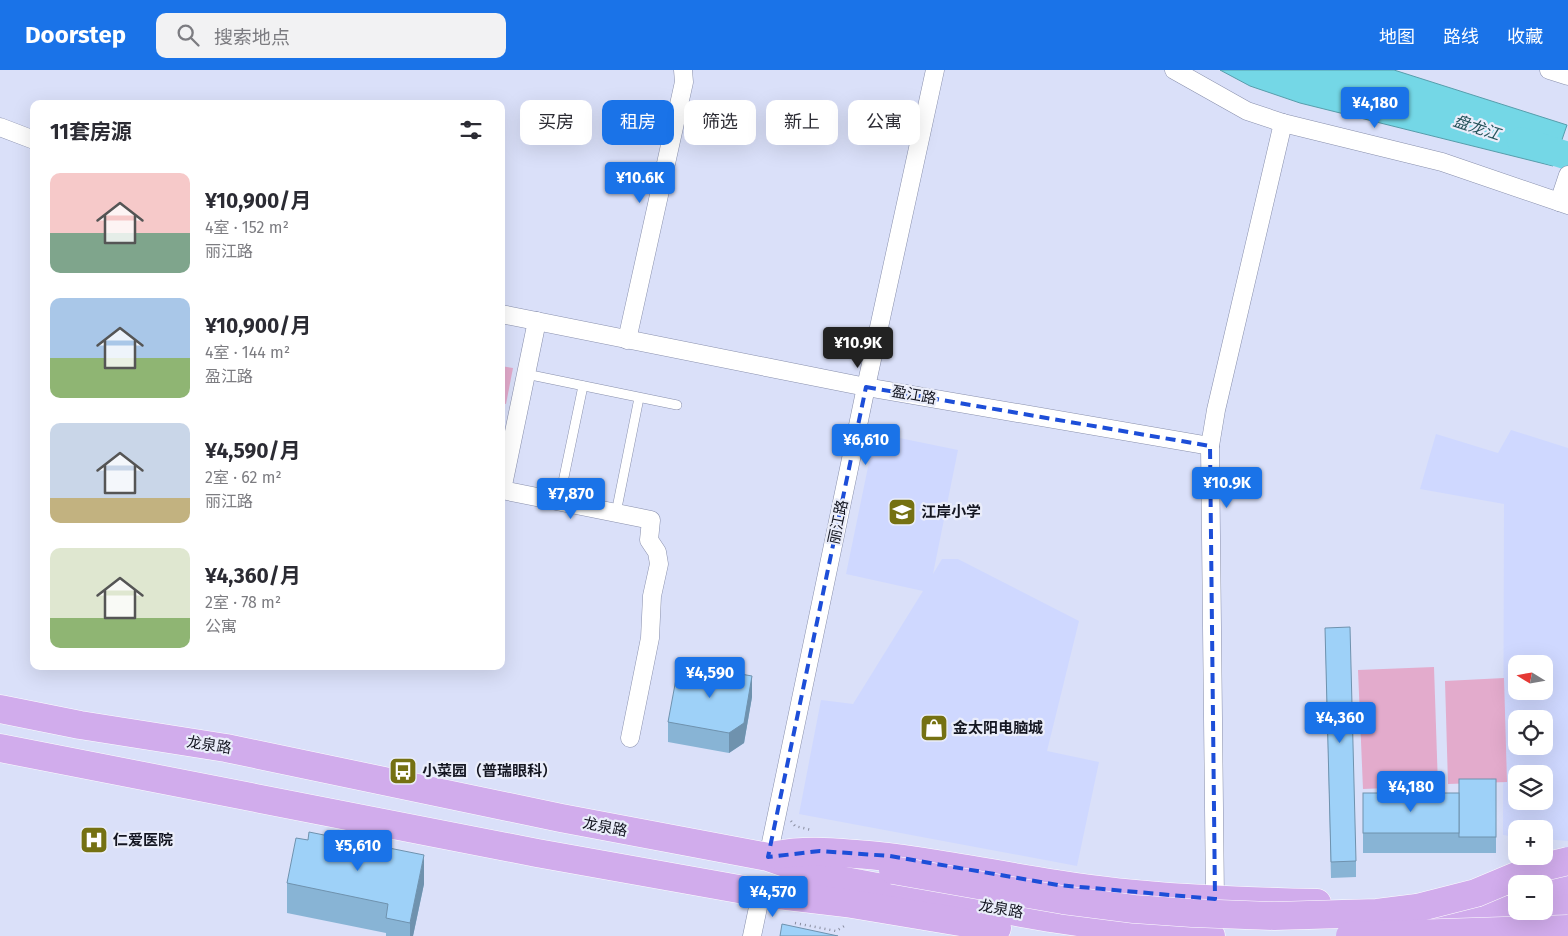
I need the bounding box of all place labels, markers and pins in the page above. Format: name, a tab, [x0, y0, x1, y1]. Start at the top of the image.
pin: ¥4,180	[1334, 87, 1416, 129]
pin: ¥10.6K	[599, 162, 681, 204]
pin: ¥10.9K	[817, 326, 899, 369]
pin: ¥6,610	[825, 424, 907, 466]
pin: ¥10.9K	[1186, 466, 1268, 509]
pin: ¥7,870	[530, 478, 612, 520]
school or university icon: 江岸小学	[887, 497, 917, 527]
place label: 江岸小学	[921, 503, 981, 521]
pin: ¥4,590	[669, 656, 751, 699]
pin: ¥4,360	[1299, 702, 1381, 744]
shop icon: 金太阳电脑城	[919, 713, 949, 743]
place label: 金太阳电脑城	[953, 719, 1043, 737]
bus stop icon: 小菜园（普瑞眼科）	[388, 756, 418, 786]
place label: 小菜园（普瑞眼科）	[422, 762, 557, 780]
pin: ¥4,180	[1370, 770, 1452, 813]
hospital icon: 仁爱医院	[79, 825, 109, 855]
pin: ¥5,610	[317, 830, 399, 872]
place label: 仁爱医院	[113, 831, 173, 849]
pin: ¥4,570	[732, 876, 814, 918]

